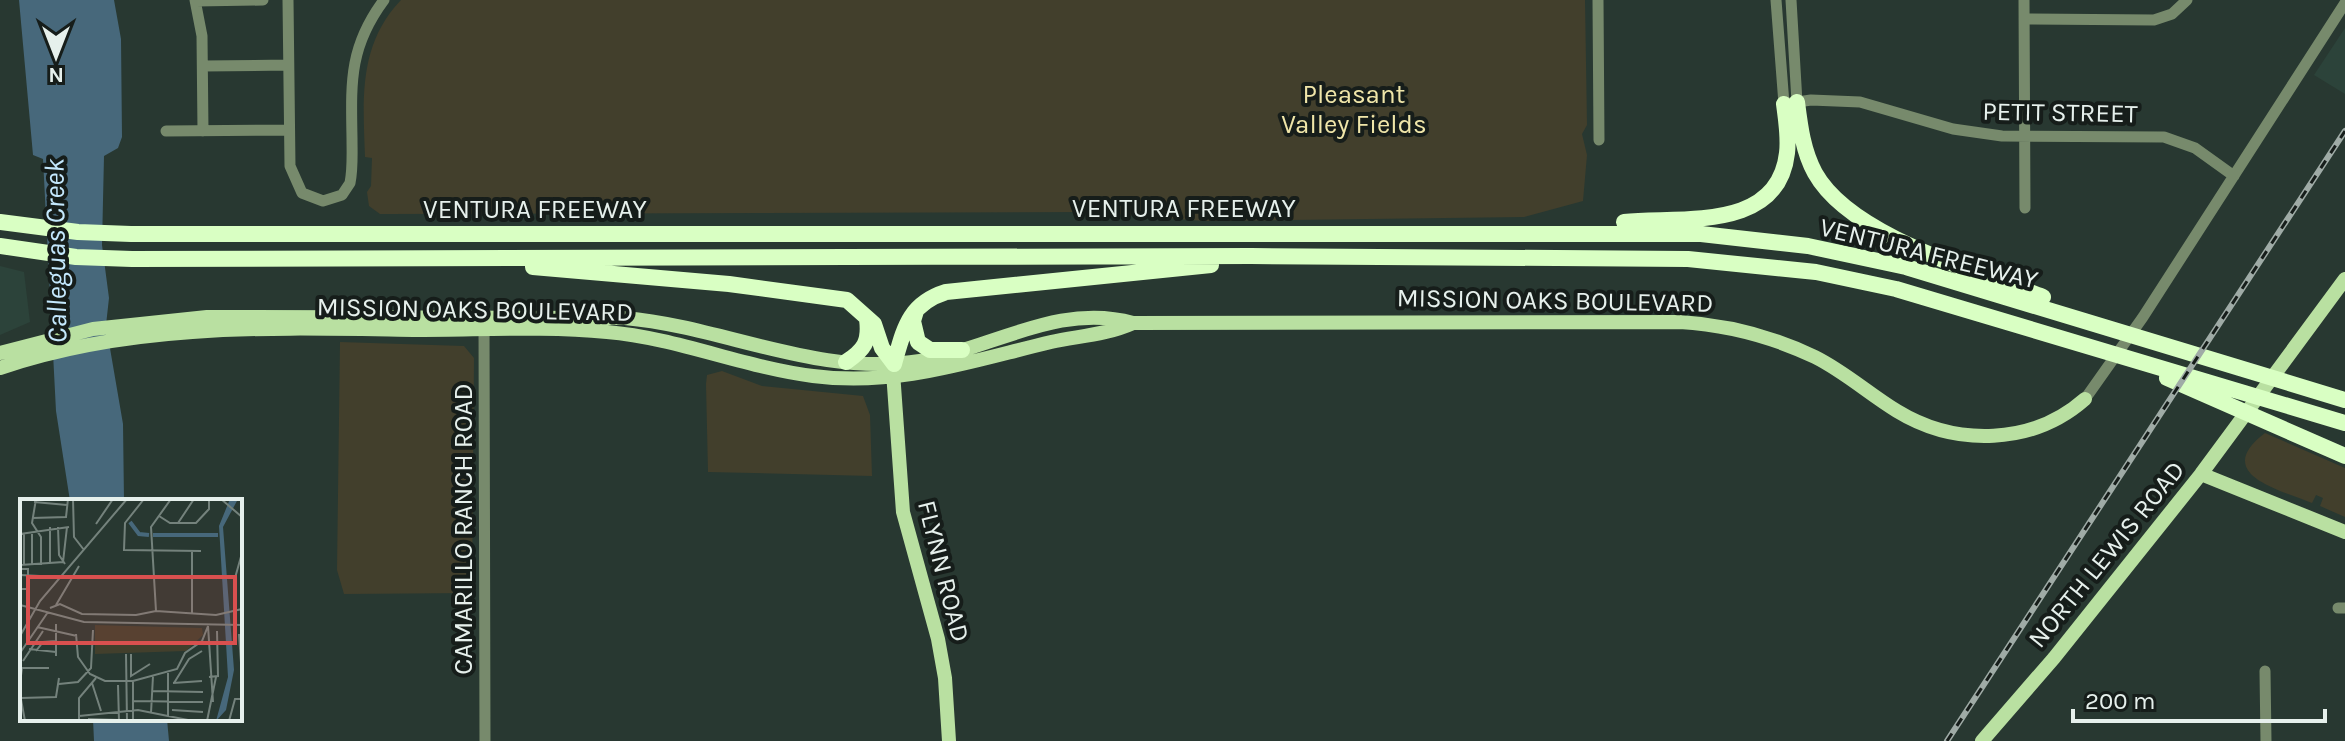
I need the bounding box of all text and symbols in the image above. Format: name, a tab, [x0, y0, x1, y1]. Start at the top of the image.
north arrow	[16, 16, 96, 96]
text: N	[48, 62, 64, 88]
park label: Pleasant Valley Fields	[1281, 79, 1427, 140]
street label: PETIT STREET	[1982, 96, 2138, 129]
water label: Calleguas Creek	[37, 158, 74, 344]
street label: VENTURA FREEWAY	[1072, 193, 1297, 224]
street label: VENTURA FREEWAY	[423, 194, 648, 225]
street label: VENTURA FREEWAY	[1817, 211, 2042, 296]
street label: MISSION OAKS BOULEVARD	[1396, 282, 1714, 319]
street label: MISSION OAKS BOULEVARD	[316, 291, 634, 328]
street label: CAMARILLO RANCH ROAD	[448, 383, 479, 675]
street label: NORTH LEWIS ROAD	[2022, 455, 2191, 654]
street label: FLYNN ROAD	[911, 497, 976, 645]
inset map	[20, 499, 242, 721]
scale bar	[2073, 673, 2325, 723]
text: 200 m	[2085, 687, 2156, 715]

